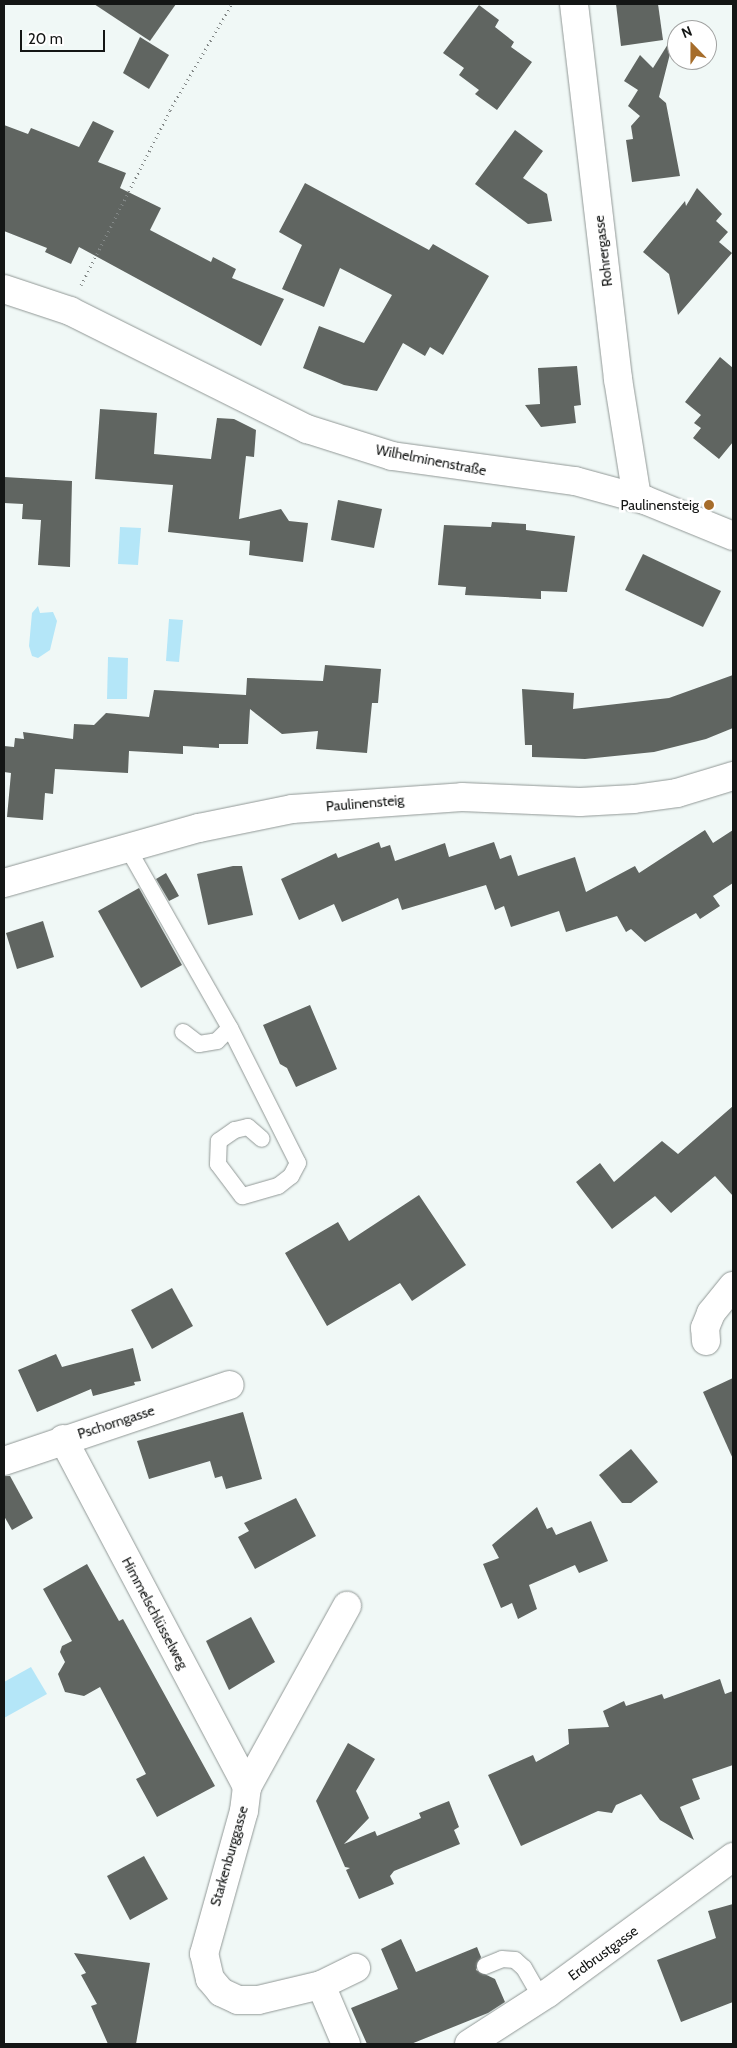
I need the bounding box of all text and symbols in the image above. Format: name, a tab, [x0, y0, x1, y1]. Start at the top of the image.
scale bar	[22, 20, 108, 52]
north arrow	[667, 20, 717, 70]
text: N	[679, 22, 695, 42]
text: 20 m	[28, 30, 63, 48]
street label: Rohrergasse	[590, 214, 616, 288]
street label: Wilhelminenstraße	[374, 441, 488, 479]
place label: Paulinensteig	[620, 497, 699, 513]
marker: Paulinensteig	[703, 499, 715, 511]
street label: Paulinensteig	[325, 791, 405, 815]
street label: Pschorngasse	[75, 1402, 157, 1442]
street label: Himmelschlüsselweg	[118, 1554, 192, 1672]
street label: Starkenburggasse	[207, 1804, 251, 1908]
street label: Erdbrustgasse	[565, 1922, 641, 1984]

